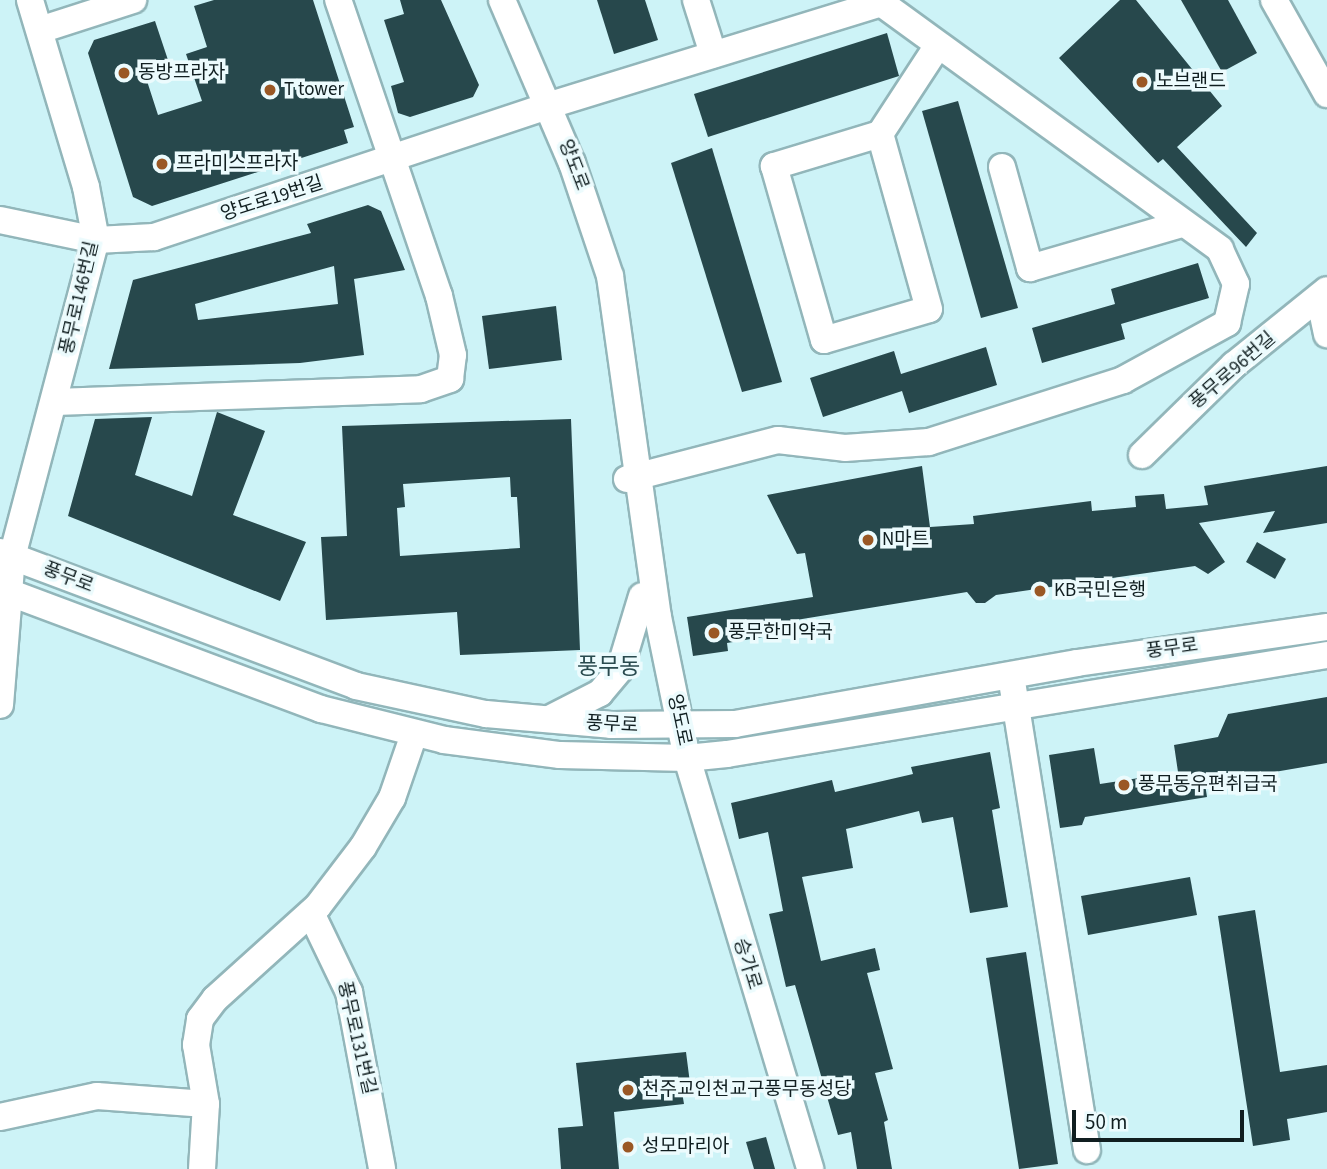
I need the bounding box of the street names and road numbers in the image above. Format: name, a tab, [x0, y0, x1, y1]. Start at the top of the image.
street label: 양도로	[553, 136, 593, 194]
street label: 양도로19번길	[218, 172, 326, 226]
street label: 풍무로146번길	[56, 239, 104, 357]
street label: 풍무로96번길	[1185, 328, 1281, 414]
street label: 풍무로	[39, 558, 97, 598]
street label: 풍무로	[1144, 634, 1200, 664]
street label: 양도로	[662, 692, 696, 748]
street label: 풍무로	[585, 712, 639, 738]
street label: 승가로	[728, 936, 766, 992]
street label: 풍무로131번길	[332, 979, 380, 1097]

